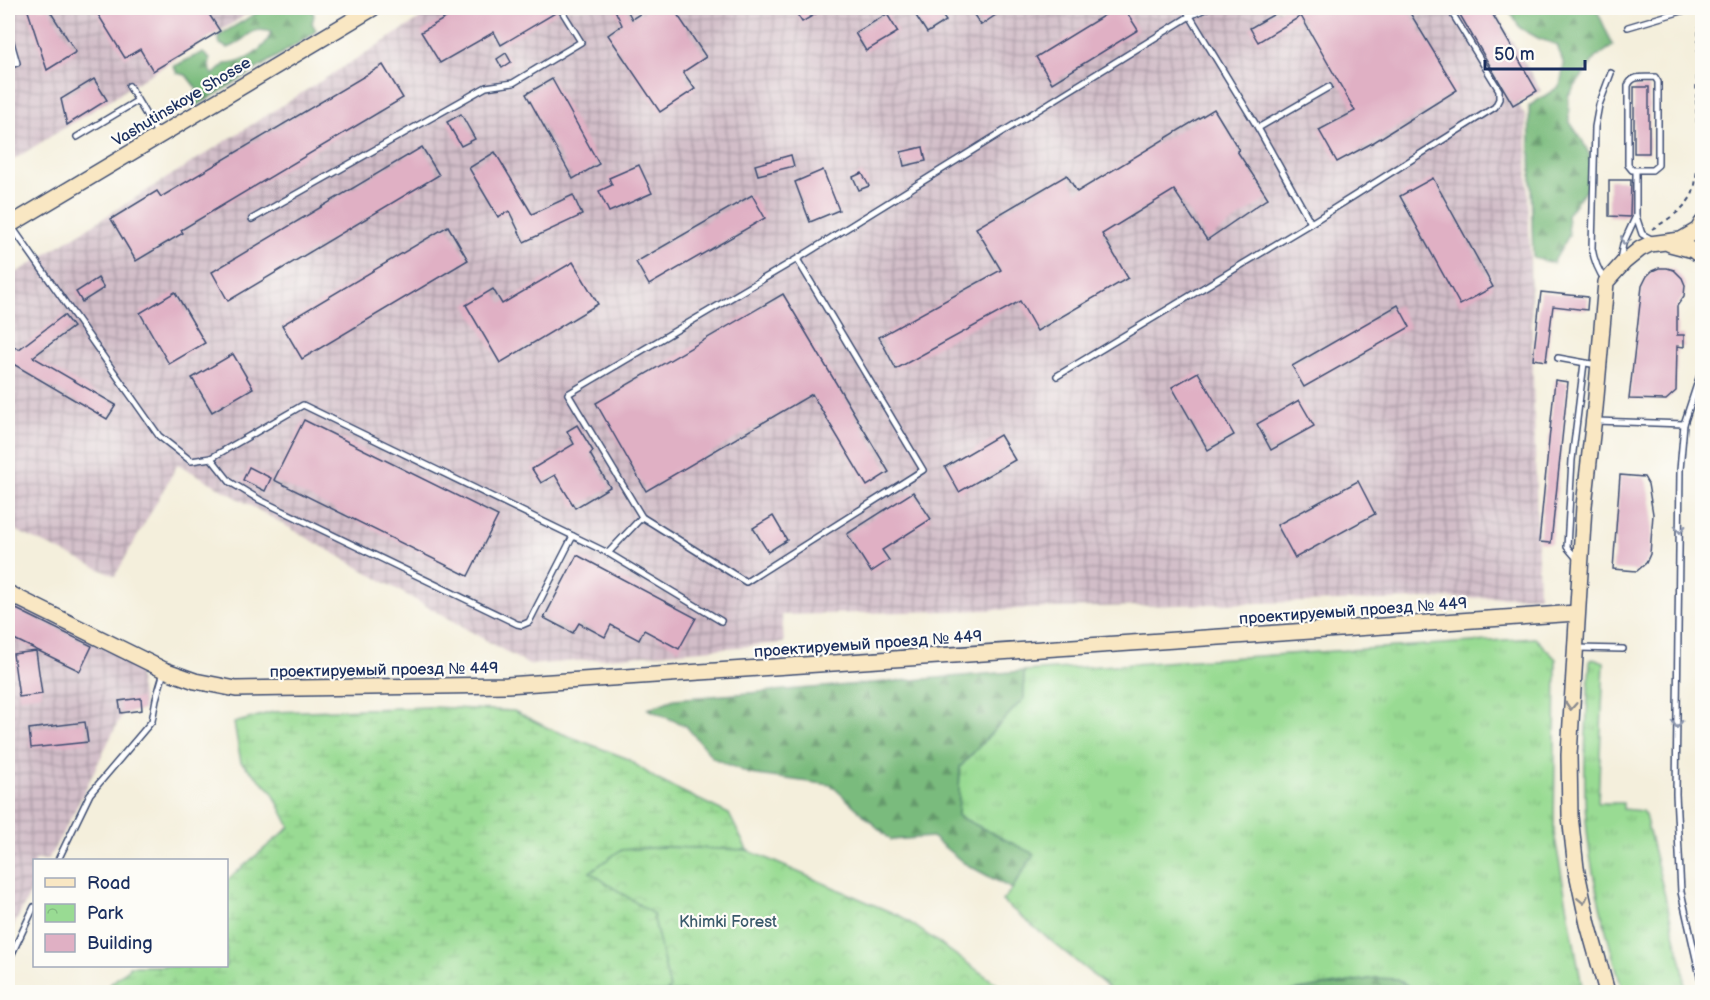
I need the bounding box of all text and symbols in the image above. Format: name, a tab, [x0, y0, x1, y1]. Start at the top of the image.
scale bar	[1485, 33, 1586, 71]
text: 50 m	[1494, 44, 1535, 65]
street label: Vashutinskoye Shosse	[109, 53, 255, 151]
one-way arrow	[1620, 235, 1632, 246]
one-way arrow	[1673, 524, 1686, 533]
street label: проектируемый проезд № 449	[1238, 594, 1468, 629]
street label: проектируемый проезд № 449	[753, 627, 983, 662]
street label: проектируемый проезд № 449	[269, 659, 499, 682]
one-way arrow	[1565, 702, 1578, 711]
one-way arrow	[1671, 719, 1683, 728]
legend	[33, 859, 228, 967]
text: Road	[87, 873, 131, 894]
one-way arrow	[1575, 895, 1588, 905]
text: Park	[87, 903, 123, 924]
park label: Khimki Forest	[679, 913, 777, 932]
text: Building	[87, 933, 153, 954]

